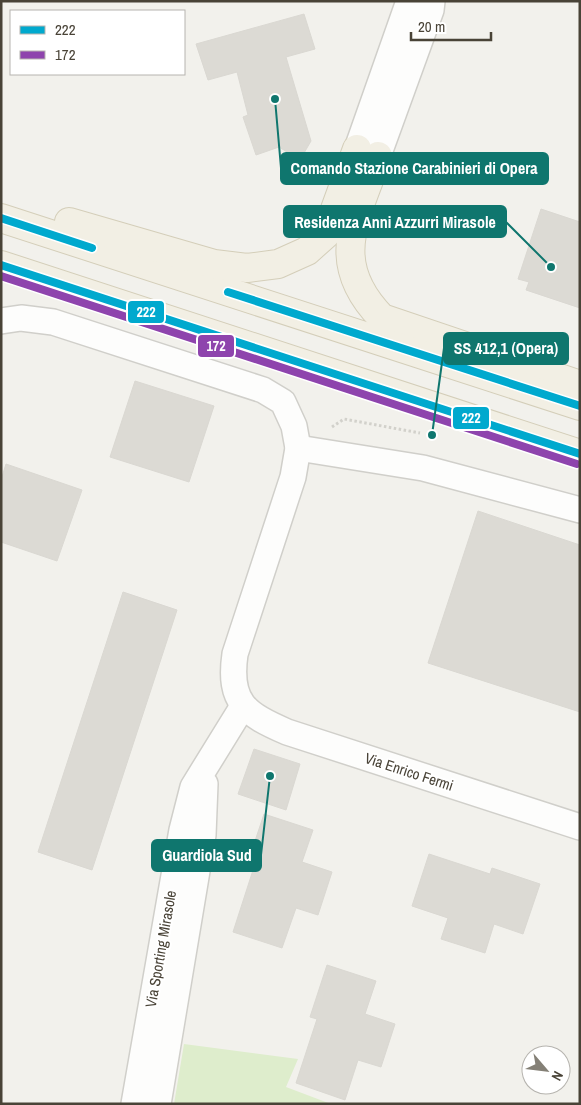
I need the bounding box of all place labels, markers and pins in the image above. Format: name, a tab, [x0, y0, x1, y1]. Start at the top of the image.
callout: Comando Stazione Carabinieri di Opera	[281, 153, 548, 184]
callout: Residenza Anni Azzurri Mirasole	[284, 206, 506, 237]
callout: SS 412,1 (Opera)	[444, 333, 568, 364]
callout: Guardiola Sud	[152, 840, 261, 871]

